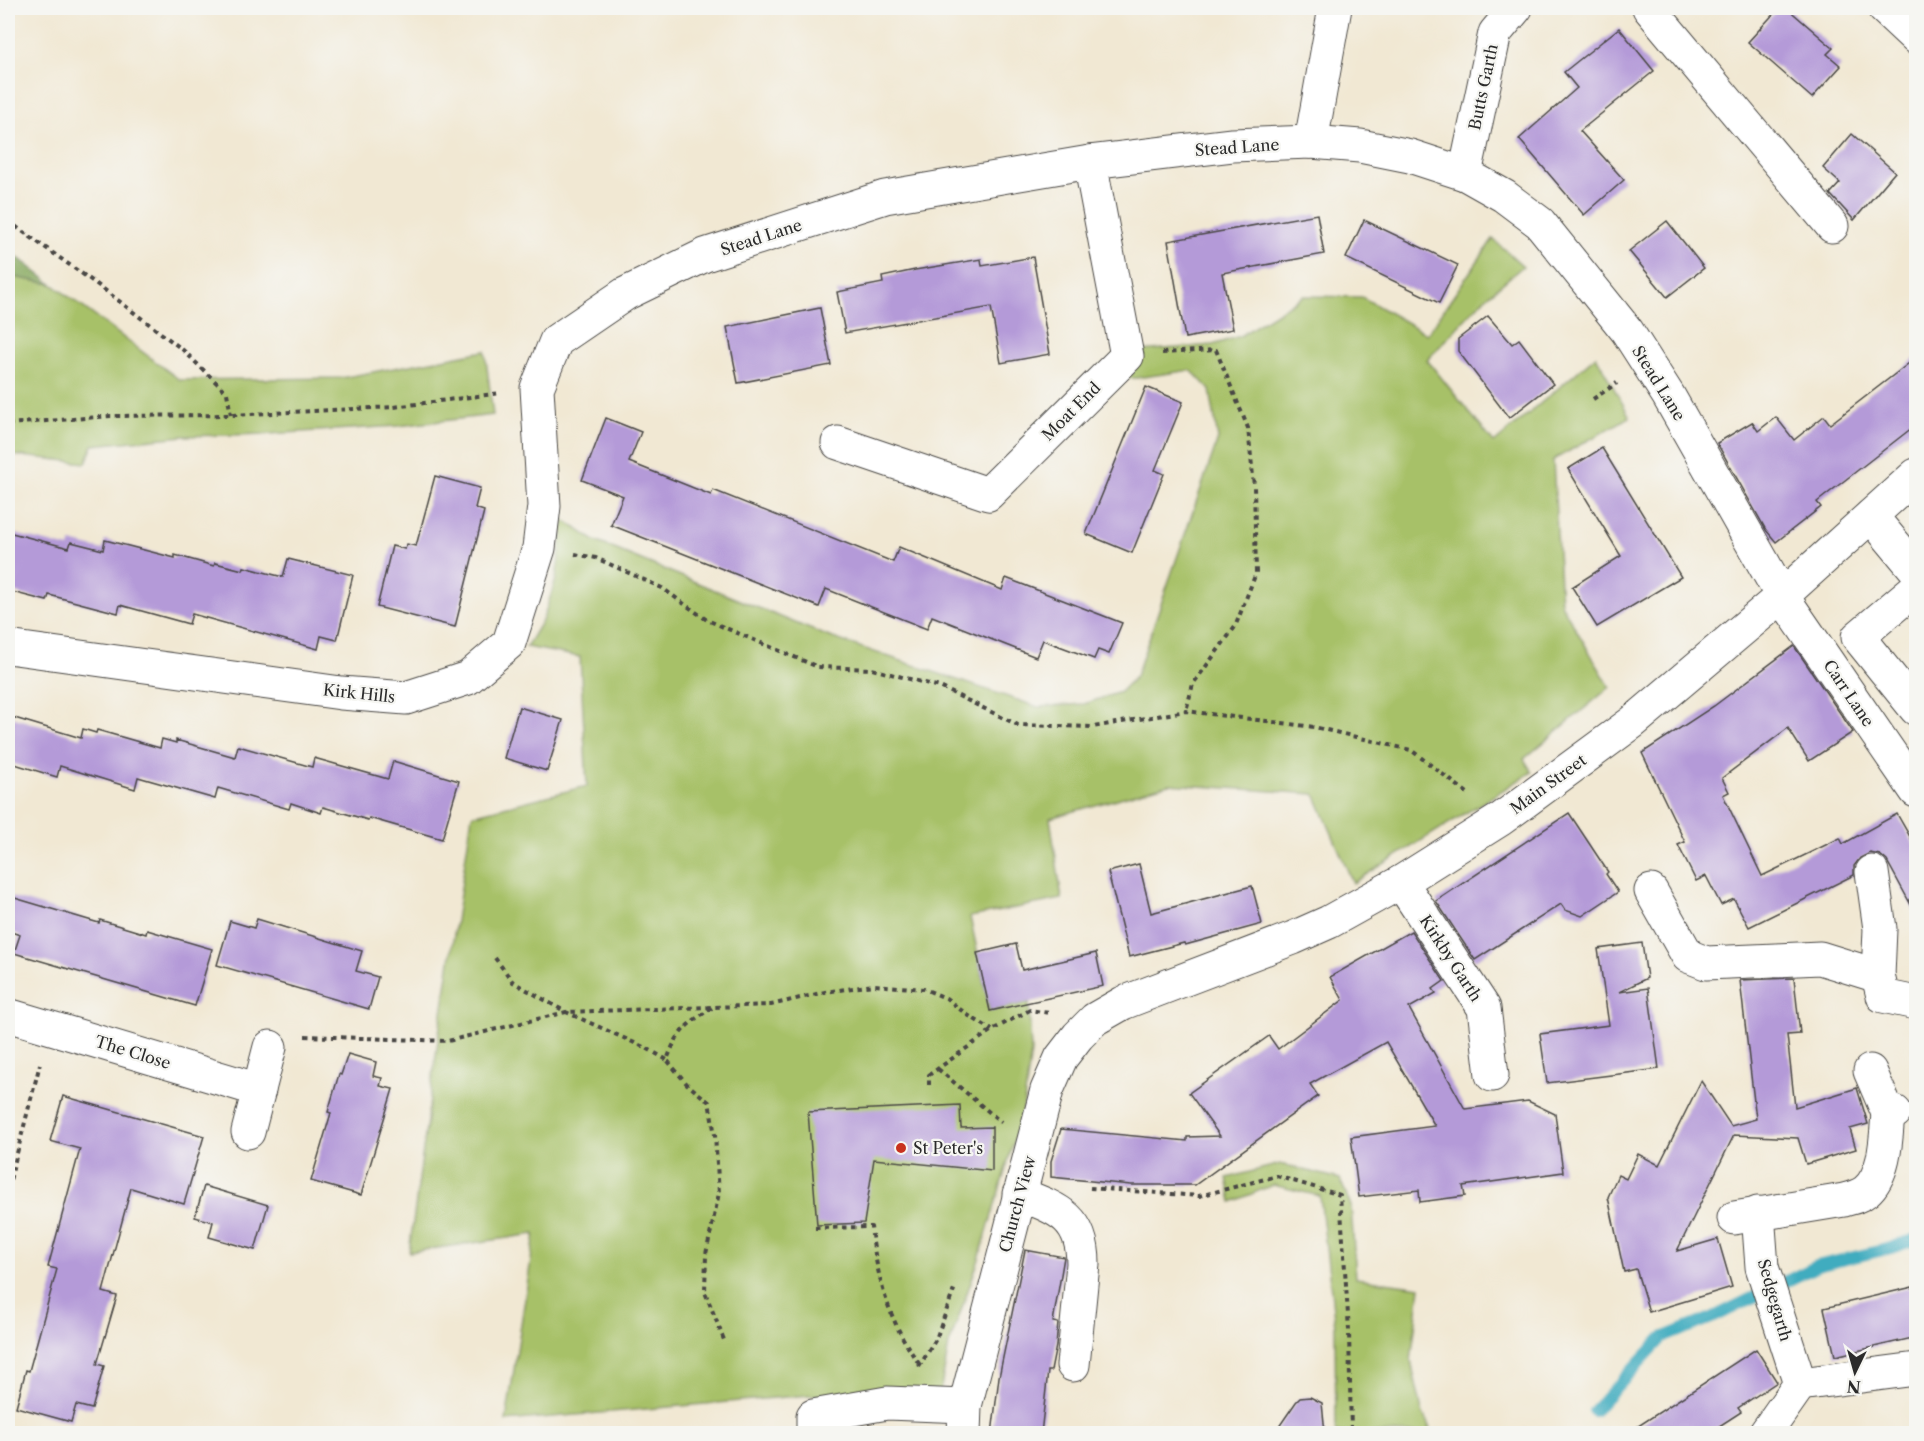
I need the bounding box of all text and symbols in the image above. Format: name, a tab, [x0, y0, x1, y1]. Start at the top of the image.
street label: Butts Garth	[1464, 42, 1502, 132]
street label: Stead Lane	[1194, 134, 1280, 160]
street label: Stead Lane	[718, 214, 804, 260]
street label: Stead Lane	[1628, 342, 1690, 424]
street label: Moat End	[1038, 377, 1105, 444]
street label: Carr Lane	[1819, 656, 1879, 730]
street label: Kirk Hills	[322, 679, 396, 707]
street label: Main Street	[1506, 750, 1590, 818]
street label: Kirkby Garth	[1416, 911, 1486, 1005]
street label: The Close	[93, 1031, 173, 1073]
place label: St Peter's	[913, 1138, 983, 1158]
marker: St Peter's	[894, 1141, 908, 1155]
street label: Church View	[995, 1153, 1040, 1254]
street label: Sedgegarth	[1754, 1256, 1796, 1344]
north arrow	[1825, 1342, 1885, 1402]
text: N	[1846, 1376, 1861, 1398]

